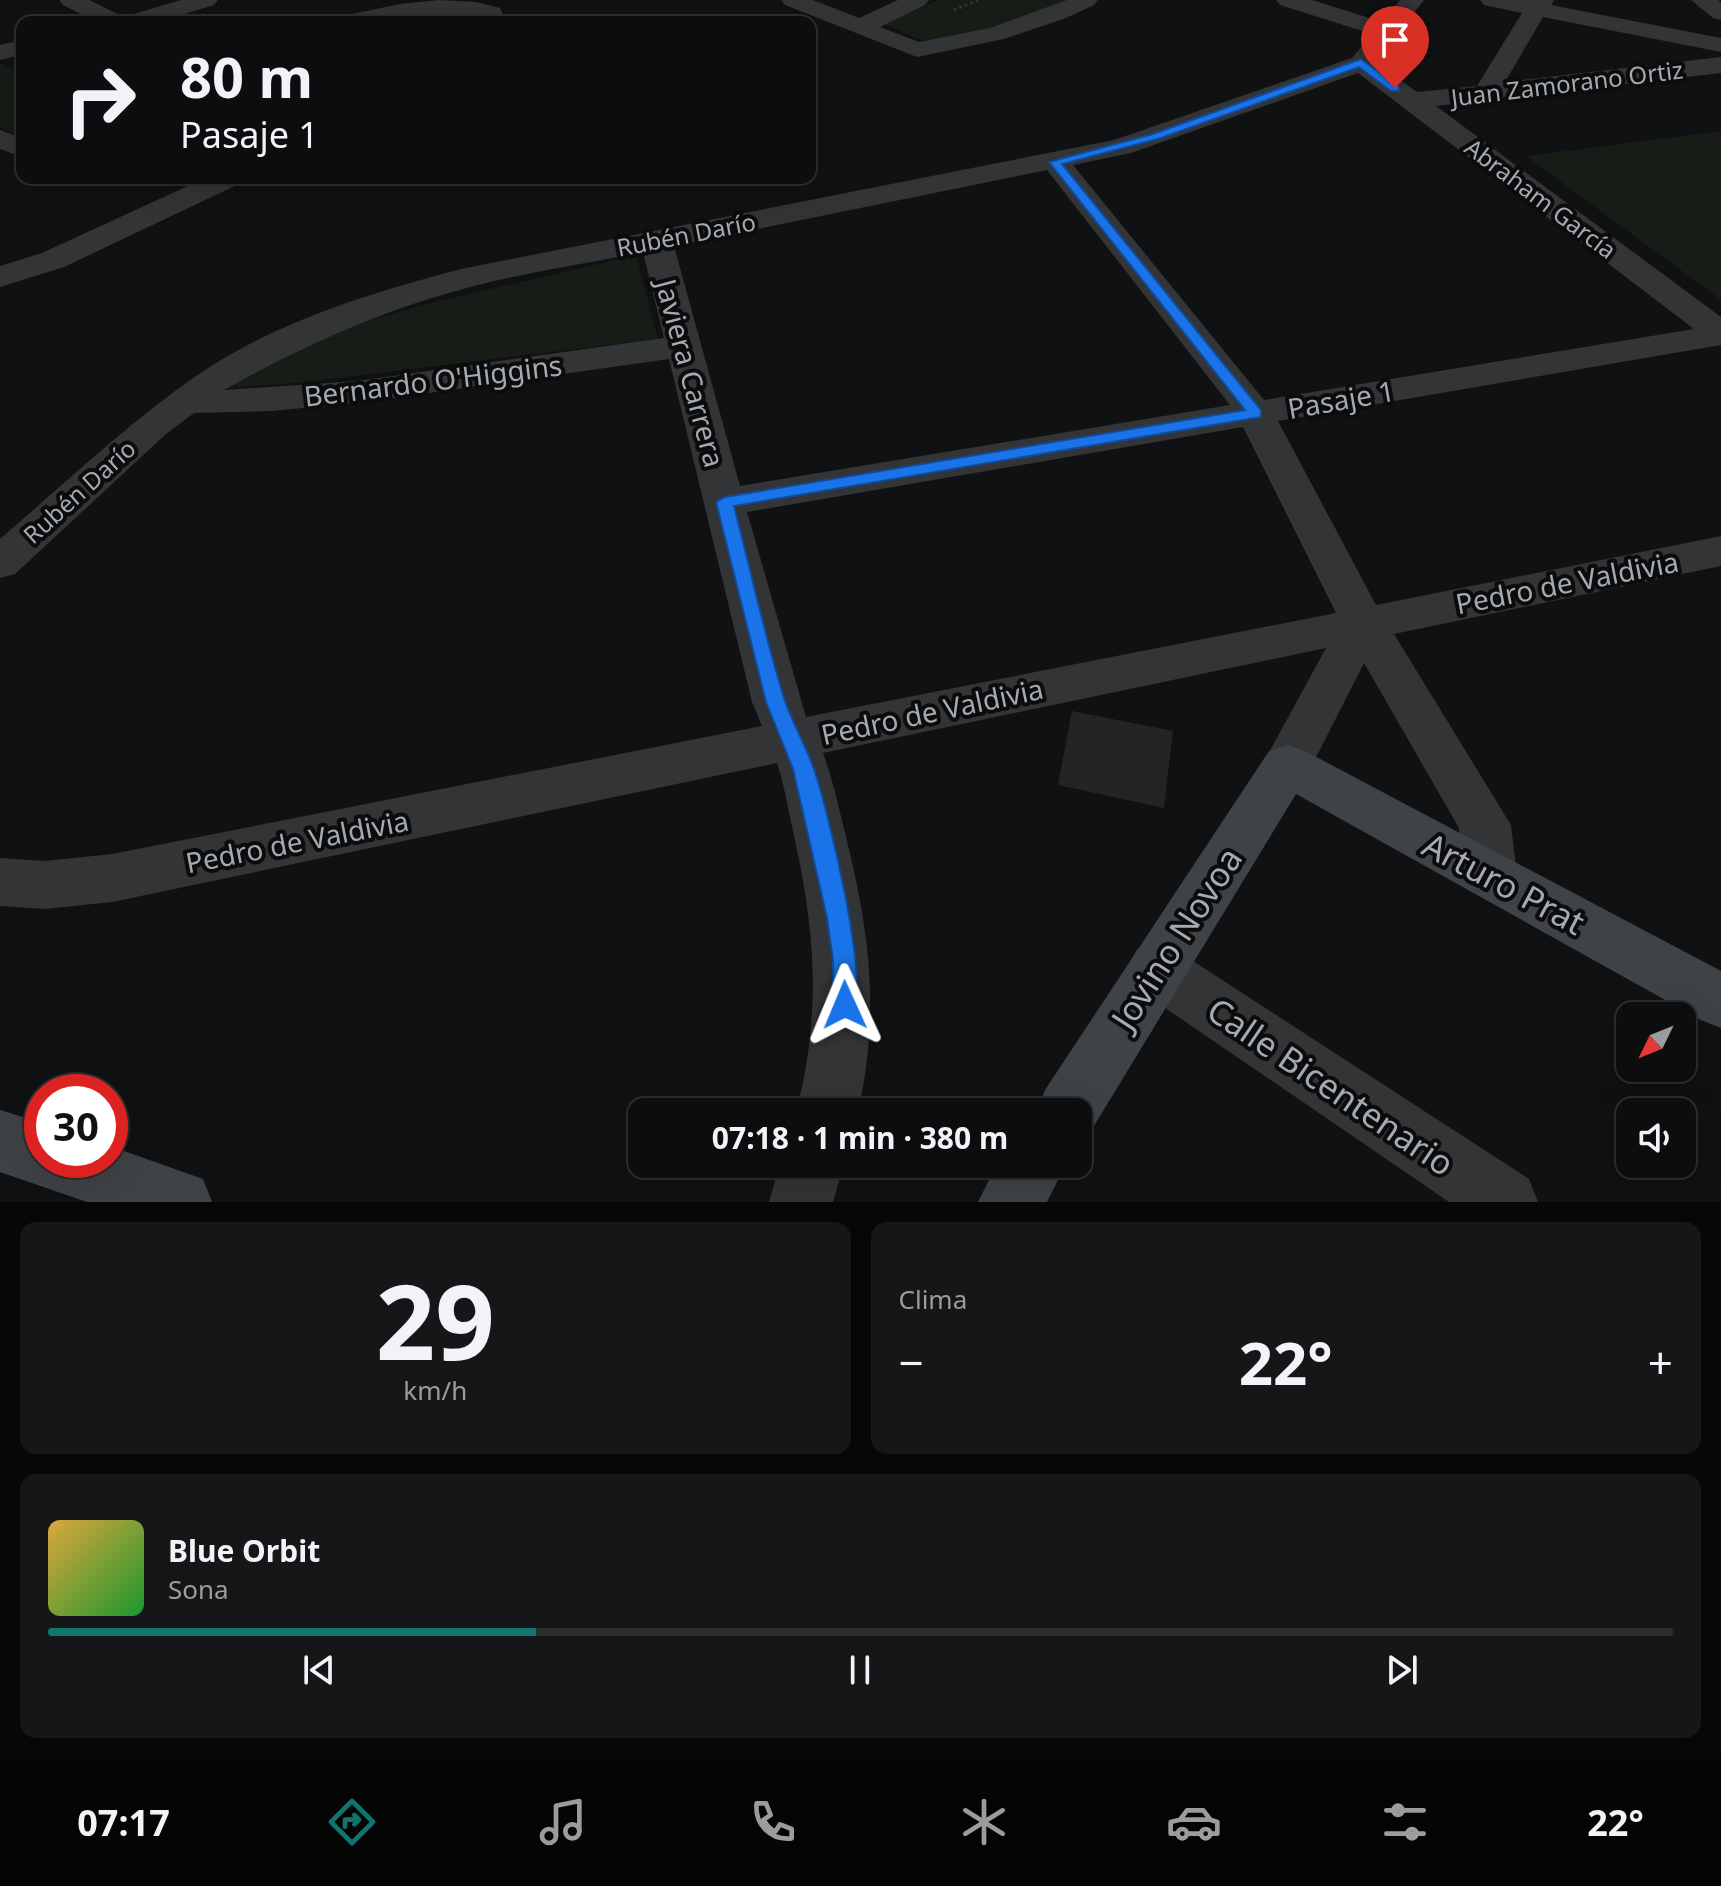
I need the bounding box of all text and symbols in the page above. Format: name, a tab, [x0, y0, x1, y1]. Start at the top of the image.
pin	[1361, 6, 1429, 88]
icon: arrive	[1373, 18, 1417, 62]
text: 80 m	[180, 38, 313, 114]
icon: right	[48, 48, 152, 152]
street label: Juan Zamorano Ortiz	[1447, 52, 1685, 114]
text: Pasaje 1	[180, 110, 319, 159]
street label: Abraham García	[1459, 130, 1623, 266]
street label: Rubén Darío	[614, 204, 758, 264]
street label: Javiera Carrera	[647, 272, 734, 471]
street label: Bernardo O'Higgins	[302, 345, 564, 415]
street label: Pasaje 1	[1284, 371, 1398, 427]
street label: Rubén Darío	[16, 432, 142, 550]
street label: Pedro de Valdivia	[1452, 542, 1682, 622]
street label: Pedro de Valdivia	[817, 669, 1047, 753]
street label: Pedro de Valdivia	[182, 801, 412, 881]
street label: Arturo Prat	[1415, 821, 1593, 945]
street label: Jovino Novoa	[1098, 838, 1252, 1040]
position arrow	[803, 963, 887, 1047]
street label: Calle Bicentenario	[1199, 986, 1463, 1186]
north arrow	[1616, 1002, 1696, 1082]
map controls	[1616, 1002, 1696, 1178]
speed limit sign: 30	[24, 1074, 128, 1178]
button: sound	[1616, 1098, 1696, 1178]
text: 07:18 · 1 min · 380 m	[712, 1117, 1008, 1158]
text: 29	[376, 1249, 495, 1390]
text: Clima	[899, 1281, 967, 1317]
text: 22°	[1239, 1321, 1333, 1403]
text: −	[899, 1332, 924, 1392]
text: +	[1648, 1332, 1673, 1392]
text: km/h	[403, 1372, 467, 1408]
text: Blue Orbit	[168, 1530, 320, 1571]
text: Sona	[168, 1571, 229, 1607]
icon: previous	[297, 1648, 341, 1692]
icon: pause	[838, 1648, 882, 1692]
icon: next	[1380, 1648, 1424, 1692]
icon: directions	[324, 1794, 380, 1850]
icon: music	[535, 1794, 591, 1850]
icon: phone	[745, 1794, 801, 1850]
icon: climate	[956, 1794, 1012, 1850]
icon: car	[1166, 1794, 1222, 1850]
icon: filters	[1377, 1794, 1433, 1850]
text: 07:17	[77, 1798, 170, 1847]
text: 22°	[1587, 1798, 1644, 1847]

